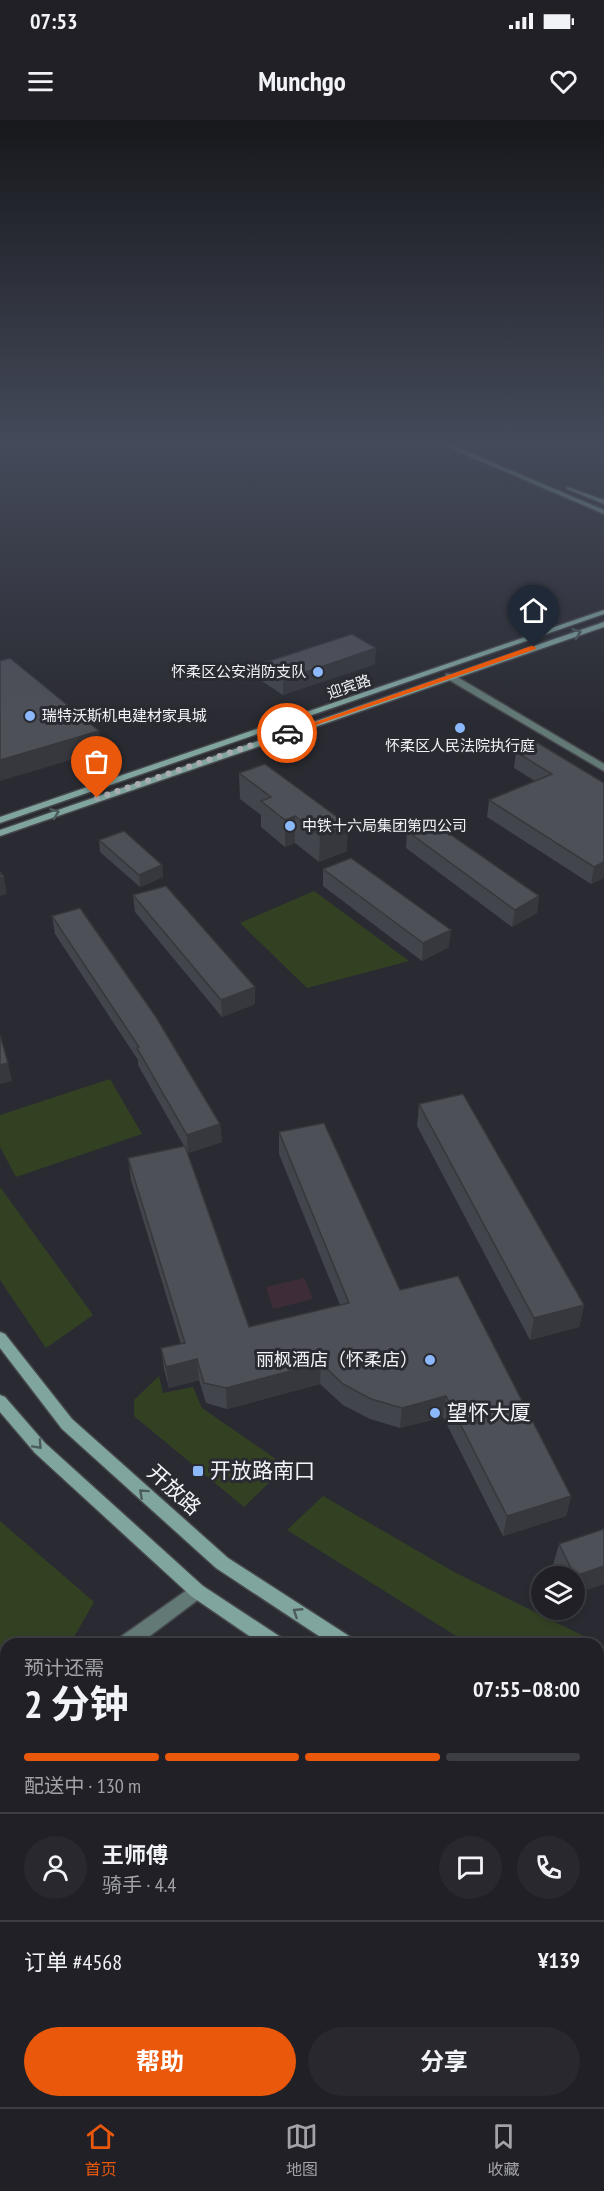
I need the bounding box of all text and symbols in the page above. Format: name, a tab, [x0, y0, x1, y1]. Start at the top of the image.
text: 07:53	[30, 7, 78, 35]
text: Munchgo	[258, 64, 346, 98]
icon: menu	[24, 65, 57, 98]
icon: heart	[547, 65, 580, 98]
pin	[508, 585, 559, 647]
icon: home	[517, 594, 550, 627]
one-way arrow	[571, 627, 582, 640]
place label: 怀柔区公安消防支队	[171, 662, 306, 681]
marker: 怀柔区公安消防支队	[311, 665, 325, 679]
street label: 迎宾路	[324, 670, 373, 703]
courier	[257, 703, 317, 763]
place label: 瑞特沃斯机电建材家具城	[42, 706, 207, 725]
marker: 瑞特沃斯机电建材家具城	[23, 709, 37, 723]
icon: car	[271, 717, 304, 750]
marker: 怀柔区人民法院执行庭	[453, 721, 467, 735]
pin	[71, 736, 122, 798]
place label: 怀柔区人民法院执行庭	[385, 736, 535, 755]
icon: bag	[80, 745, 113, 778]
one-way arrow	[49, 808, 60, 821]
place label: 中铁十六局集团第四公司	[302, 816, 467, 835]
marker: 中铁十六局集团第四公司	[283, 819, 297, 833]
place label: 丽枫酒店（怀柔店）	[256, 1348, 418, 1371]
marker: 丽枫酒店（怀柔店）	[423, 1353, 437, 1367]
place label: 望怀大厦	[447, 1399, 531, 1426]
marker: 望怀大厦	[428, 1406, 442, 1420]
one-way arrow	[31, 1439, 42, 1449]
place label: 开放路南口	[210, 1457, 315, 1484]
street label: 开放路	[142, 1459, 207, 1521]
marker: 开放路南口	[191, 1464, 205, 1478]
one-way arrow	[140, 1489, 150, 1500]
map controls	[531, 1566, 585, 1620]
button: layers	[531, 1566, 585, 1620]
one-way arrow	[293, 1608, 304, 1619]
text: 预计还需	[24, 1655, 104, 1681]
text: 07:55–08:00	[473, 1675, 580, 1703]
text: 2 分钟	[24, 1678, 129, 1729]
text: 配送中 · 130 m	[24, 1773, 141, 1799]
button: person	[24, 1836, 87, 1899]
button: chat	[439, 1836, 502, 1899]
button: phone	[517, 1836, 580, 1899]
text: 王师傅	[102, 1841, 168, 1869]
text: 骑手 · 4.4	[102, 1872, 176, 1898]
text: ¥139	[538, 1946, 580, 1974]
text: 订单 #4568	[24, 1948, 122, 1976]
button: 帮助	[24, 2027, 296, 2096]
button: 分享	[308, 2027, 580, 2096]
tab: 首页	[84, 2120, 117, 2180]
tab: 地图	[285, 2120, 318, 2180]
tab: 收藏	[487, 2120, 520, 2180]

